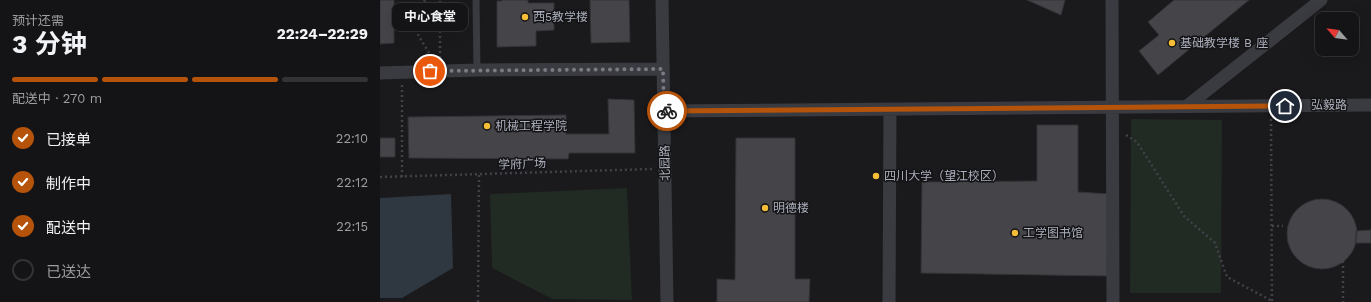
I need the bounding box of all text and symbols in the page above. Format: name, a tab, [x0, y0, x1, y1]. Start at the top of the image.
callout: 中心食堂	[392, 3, 468, 31]
text: 中心食堂	[404, 9, 456, 24]
place label: 西5教学楼	[533, 10, 588, 24]
marker: 西5教学楼	[520, 12, 530, 22]
north arrow	[1315, 12, 1359, 56]
map controls	[1315, 12, 1359, 56]
text: 预计还需	[12, 13, 64, 28]
text: 22:24–22:29	[277, 25, 368, 43]
text: 3 分钟	[12, 29, 87, 59]
place label: 基础教学楼 B 座	[1180, 36, 1268, 50]
marker: 基础教学楼 B 座	[1167, 38, 1177, 48]
pin	[413, 54, 447, 88]
icon: bag	[419, 60, 441, 82]
pin	[1268, 89, 1302, 123]
text: 配送中 · 270 m	[12, 91, 102, 106]
courier	[647, 91, 687, 131]
icon: home	[1274, 95, 1296, 117]
street label: 弘毅路	[1311, 98, 1347, 112]
icon: bike	[656, 100, 678, 122]
place label: 机械工程学院	[495, 119, 567, 133]
marker: 机械工程学院	[482, 121, 492, 131]
icon: check	[12, 127, 34, 149]
text: 已接单	[46, 131, 91, 149]
text: 22:10	[336, 131, 368, 146]
street label: 北园路	[658, 145, 672, 181]
street label: 学府广场	[498, 156, 546, 172]
place label: 四川大学（望江校区）	[884, 169, 1004, 183]
icon: check	[12, 171, 34, 193]
marker: 四川大学（望江校区）	[871, 171, 881, 181]
text: 制作中	[46, 175, 91, 193]
text: 22:12	[336, 175, 368, 190]
place label: 明德楼	[773, 201, 809, 215]
marker: 明德楼	[760, 203, 770, 213]
icon: check	[12, 215, 34, 237]
text: 配送中	[46, 219, 91, 237]
text: 22:15	[336, 219, 368, 234]
place label: 工学图书馆	[1023, 226, 1083, 240]
marker: 工学图书馆	[1010, 228, 1020, 238]
text: 已送达	[46, 263, 91, 281]

